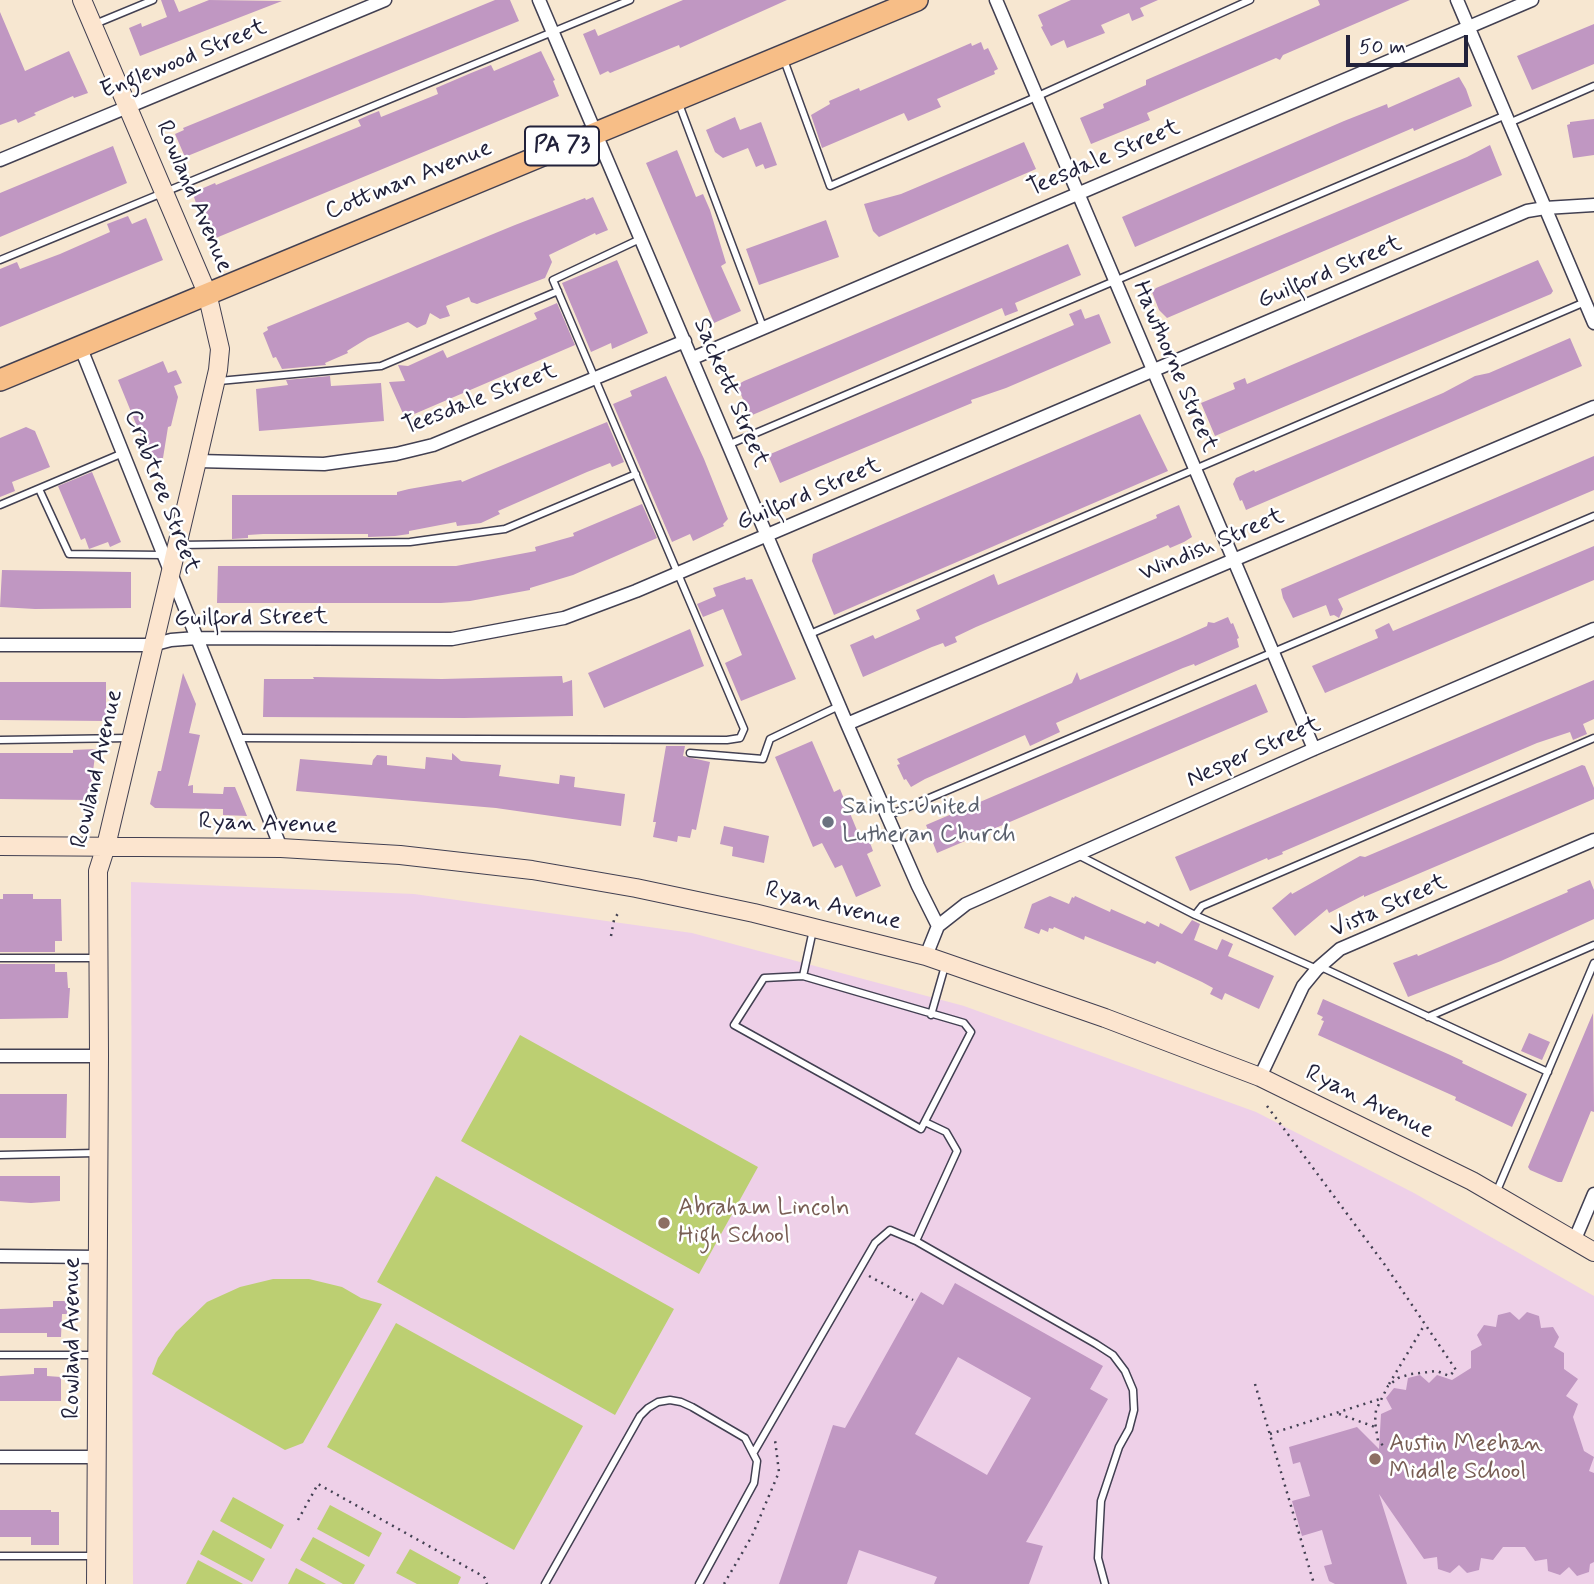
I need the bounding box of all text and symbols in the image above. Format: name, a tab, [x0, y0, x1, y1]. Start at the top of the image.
street label: Englewood Street	[97, 14, 271, 106]
scale bar	[1349, 21, 1472, 65]
text: 50 m	[1359, 33, 1406, 61]
street label: Teesdale Street	[1023, 114, 1185, 204]
street label: Rowland Avenue	[148, 117, 238, 277]
road number: PA 73	[525, 127, 599, 166]
street label: Cottman Avenue	[322, 135, 496, 227]
street label: Guilford Street	[1254, 230, 1406, 316]
street label: Hawthorne Street	[1125, 277, 1223, 457]
street label: Sackett Street	[686, 314, 774, 472]
street label: Teesdale Street	[399, 357, 561, 443]
street label: Crabtree Street	[117, 406, 205, 578]
street label: Guilford Street	[733, 452, 885, 538]
street label: Windish Street	[1135, 503, 1289, 589]
street label: Guilford Street	[174, 603, 328, 635]
street label: Rowland Avenue	[66, 687, 130, 851]
street label: Nesper Street	[1183, 711, 1325, 795]
place label: Saints United Lutheran Church	[842, 794, 1016, 850]
street label: Ryan Avenue	[198, 808, 338, 842]
marker: Saints United Lutheran Church	[820, 814, 836, 830]
street label: Vista Street	[1326, 869, 1452, 945]
street label: Ryan Avenue	[762, 876, 904, 938]
street label: Ryan Avenue	[1300, 1060, 1438, 1146]
place label: Abraham Lincoln High School	[678, 1195, 850, 1251]
marker: Abraham Lincoln High School	[656, 1215, 672, 1231]
street label: Rowland Avenue	[59, 1257, 87, 1419]
place label: Austin Meehan Middle School	[1389, 1431, 1543, 1487]
marker: Austin Meehan Middle School	[1367, 1451, 1383, 1467]

